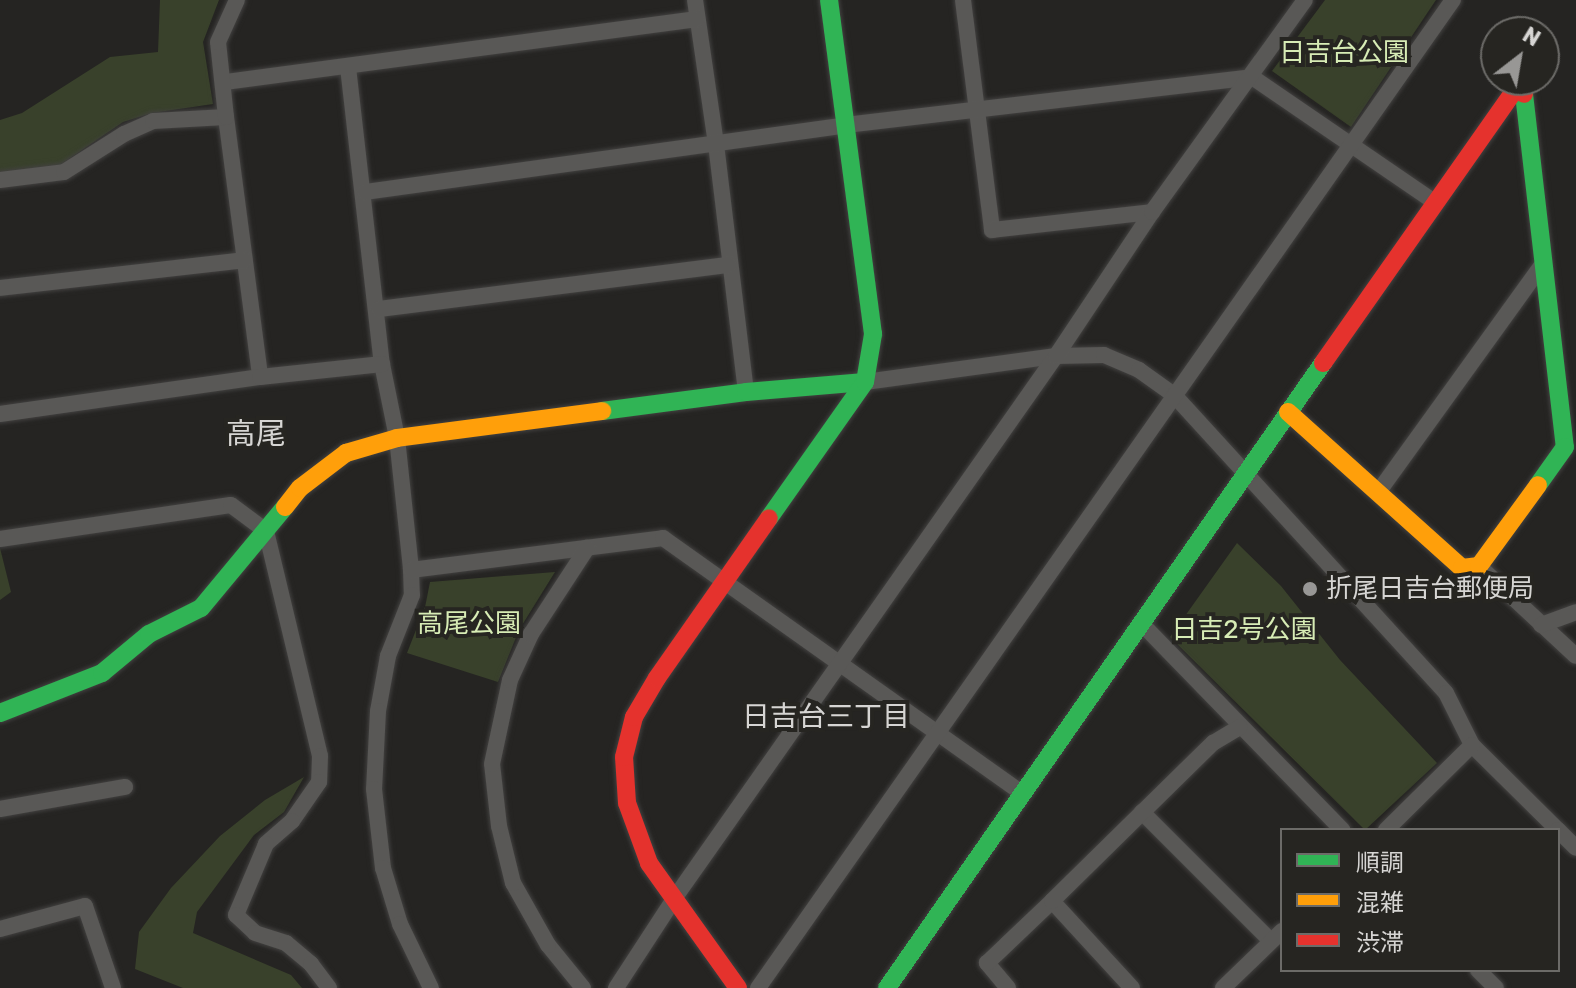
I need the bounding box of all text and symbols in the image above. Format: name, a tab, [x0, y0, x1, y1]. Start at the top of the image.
north arrow	[1480, 16, 1560, 96]
text: N	[1518, 21, 1545, 52]
park label: 日吉台公園	[1279, 37, 1409, 69]
district label: 高尾	[226, 416, 286, 452]
place label: 折尾日吉台郵便局	[1326, 573, 1534, 605]
marker: 折尾日吉台郵便局	[1301, 580, 1319, 598]
park label: 高尾公園	[417, 608, 521, 640]
park label: 日吉2号公園	[1171, 614, 1317, 646]
district label: 日吉台三丁目	[742, 700, 910, 734]
legend	[1280, 828, 1560, 972]
text: 順調	[1356, 849, 1404, 877]
text: 混雑	[1356, 889, 1404, 917]
text: 渋滞	[1356, 929, 1404, 957]

